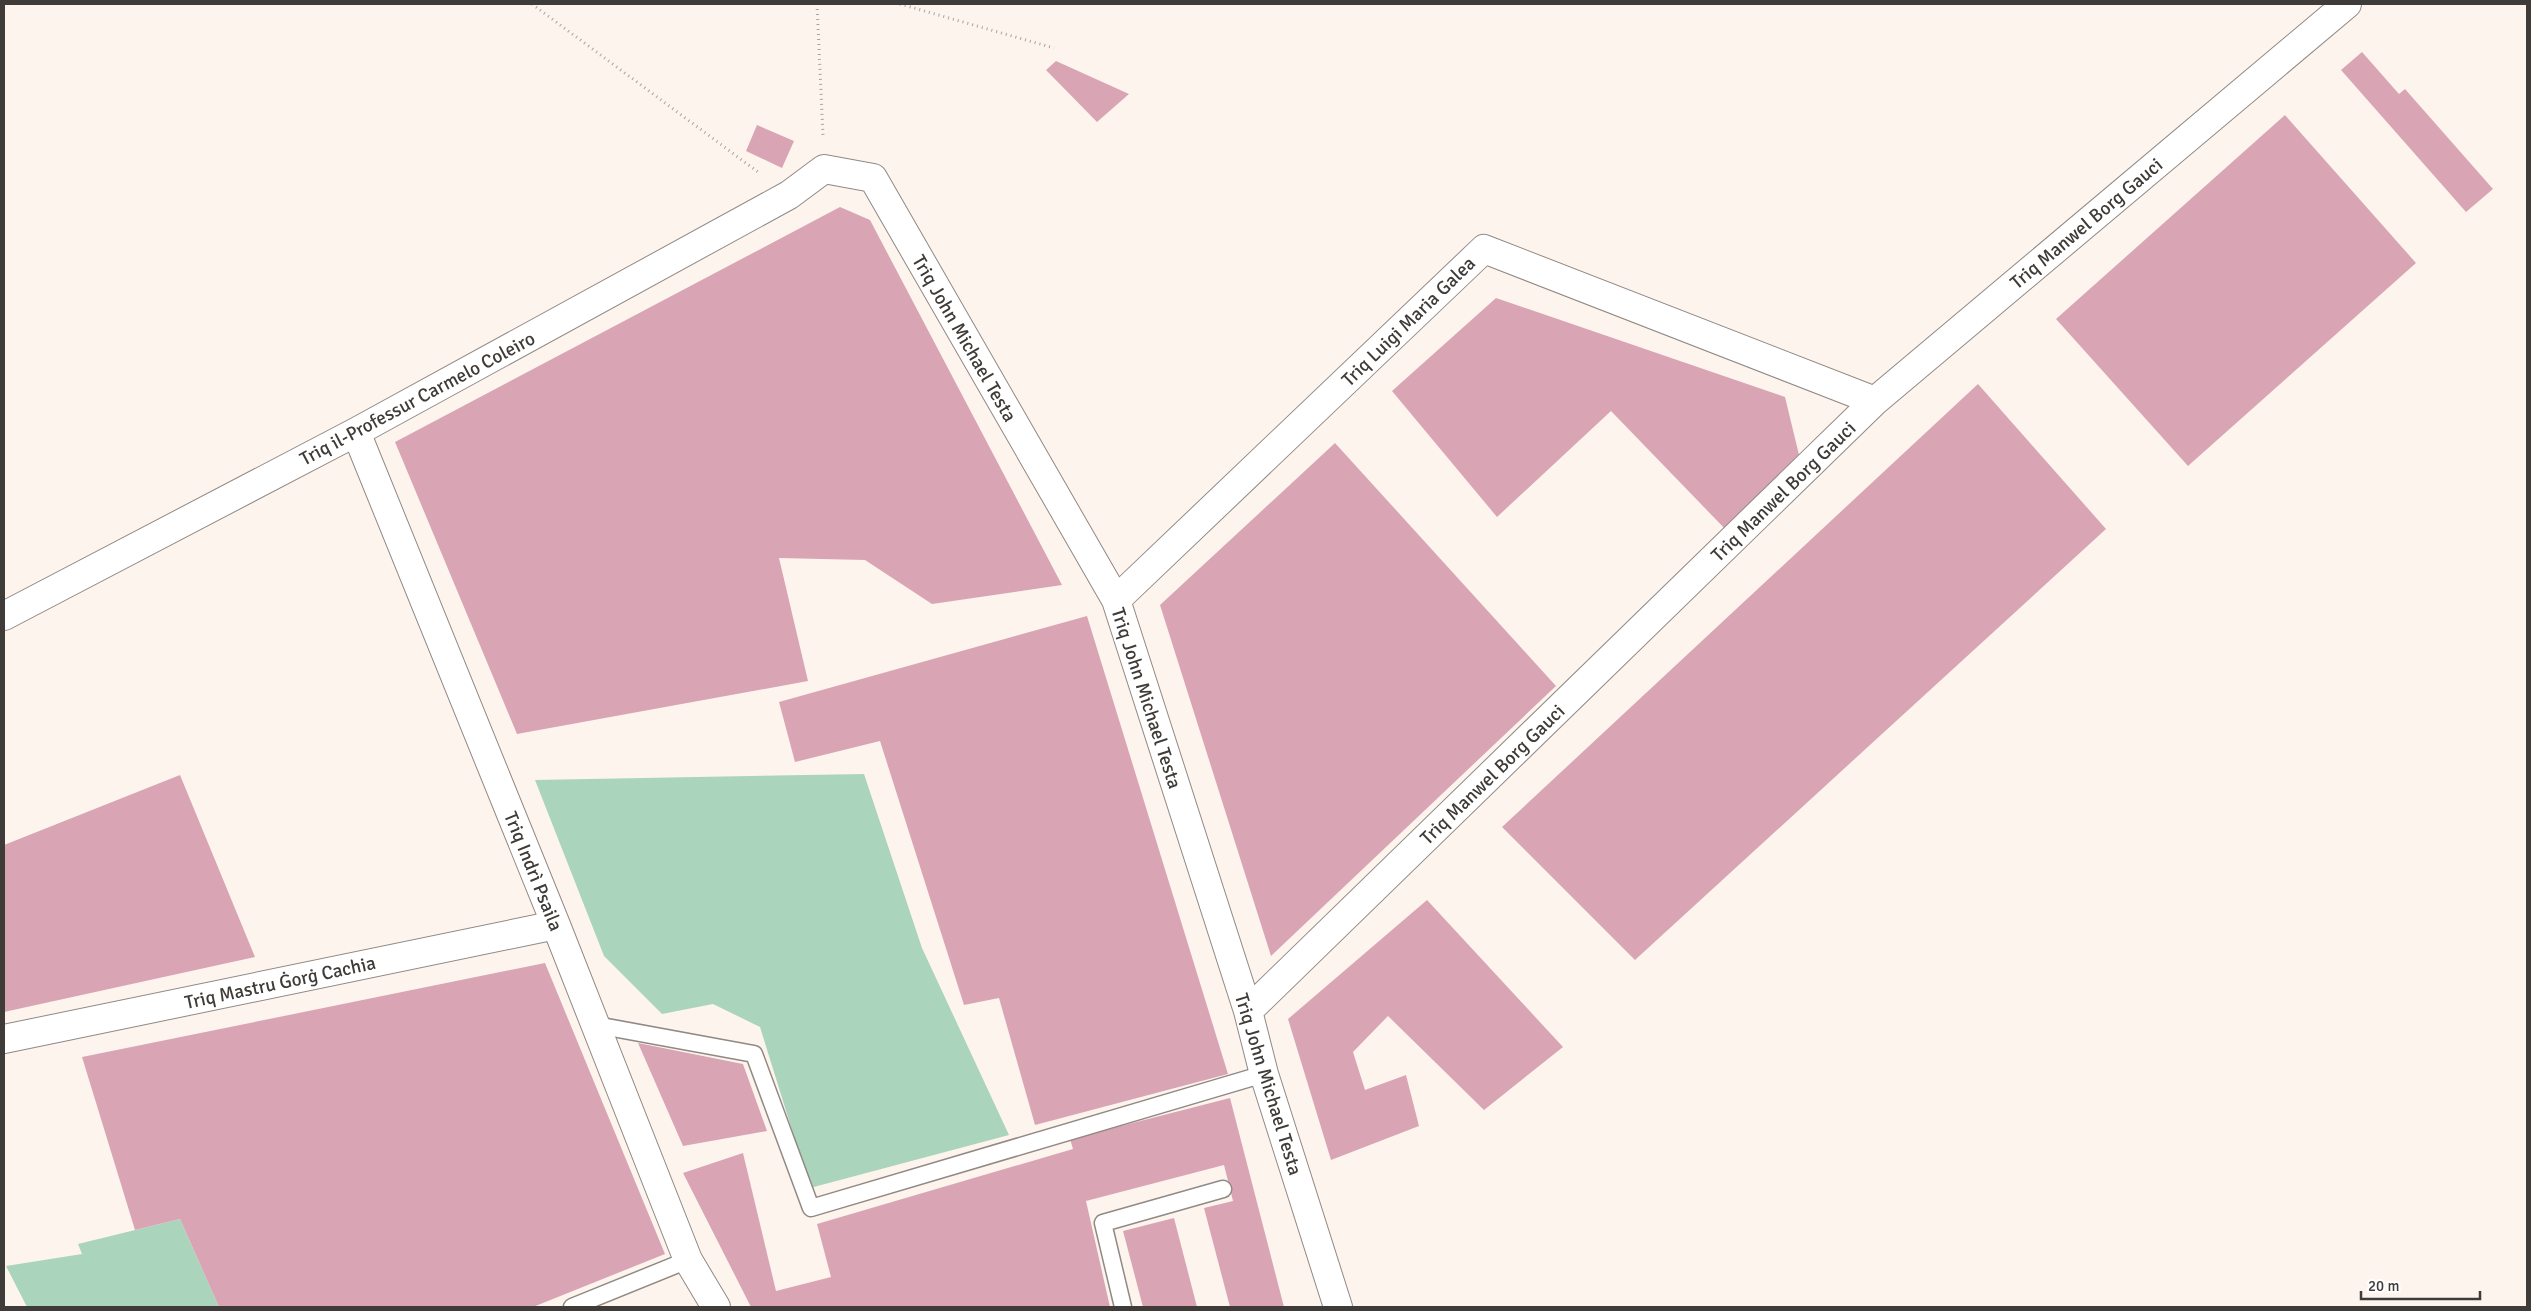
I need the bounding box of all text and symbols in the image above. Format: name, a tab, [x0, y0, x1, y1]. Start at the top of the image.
street label: Triq Manwel Borg Gauci	[2005, 153, 2168, 295]
street label: Triq John Michael Testa	[907, 251, 1022, 426]
street label: Triq Luigi Maria Galea	[1337, 252, 1481, 392]
street label: Triq il-Professur Carmelo Coleiro	[296, 327, 539, 471]
street label: Triq Manwel Borg Gauci	[1706, 416, 1861, 567]
street label: Triq John Michael Testa	[1105, 605, 1187, 792]
street label: Triq Manwel Borg Gauci	[1415, 699, 1570, 850]
street label: Triq Indrì Psaila	[498, 808, 568, 935]
street label: Triq Mastru Ġorġ Cachia	[182, 951, 378, 1015]
street label: Triq John Michael Testa	[1229, 990, 1307, 1178]
scale bar	[2361, 1268, 2480, 1300]
text: 20 m	[2368, 1277, 2399, 1295]

